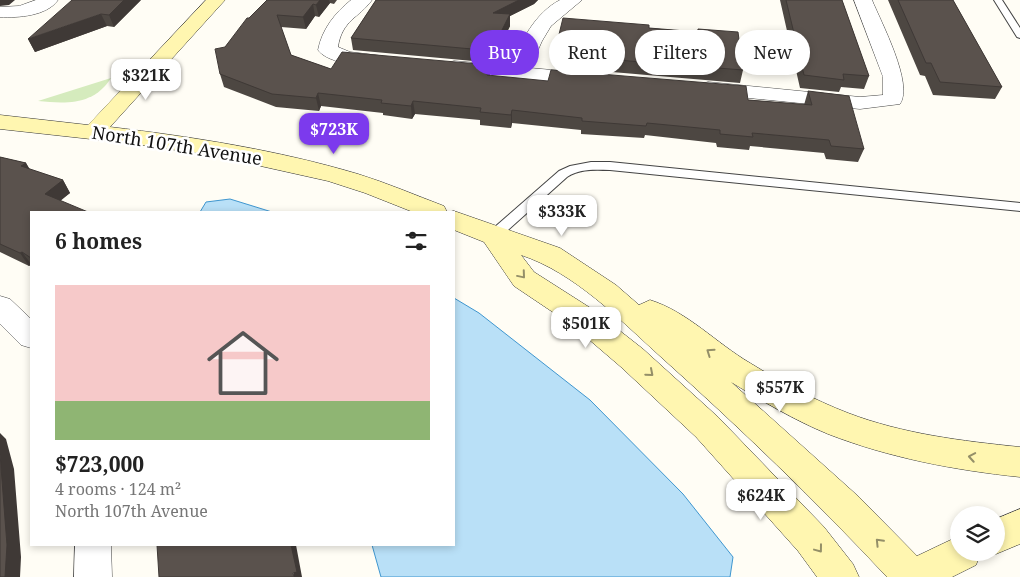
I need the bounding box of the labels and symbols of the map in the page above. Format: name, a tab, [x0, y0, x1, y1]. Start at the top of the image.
pin: $321K	[111, 58, 181, 101]
pin: $723K	[299, 112, 369, 155]
street label: North 107th Avenue	[90, 120, 264, 170]
pin: $333K	[527, 194, 597, 237]
one-way arrow	[516, 269, 525, 278]
pin: $501K	[551, 306, 621, 349]
one-way arrow	[706, 349, 716, 358]
one-way arrow	[644, 368, 653, 376]
pin: $557K	[745, 370, 815, 413]
one-way arrow	[967, 453, 976, 463]
pin: $624K	[726, 478, 796, 521]
one-way arrow	[876, 538, 885, 547]
one-way arrow	[814, 543, 822, 552]

